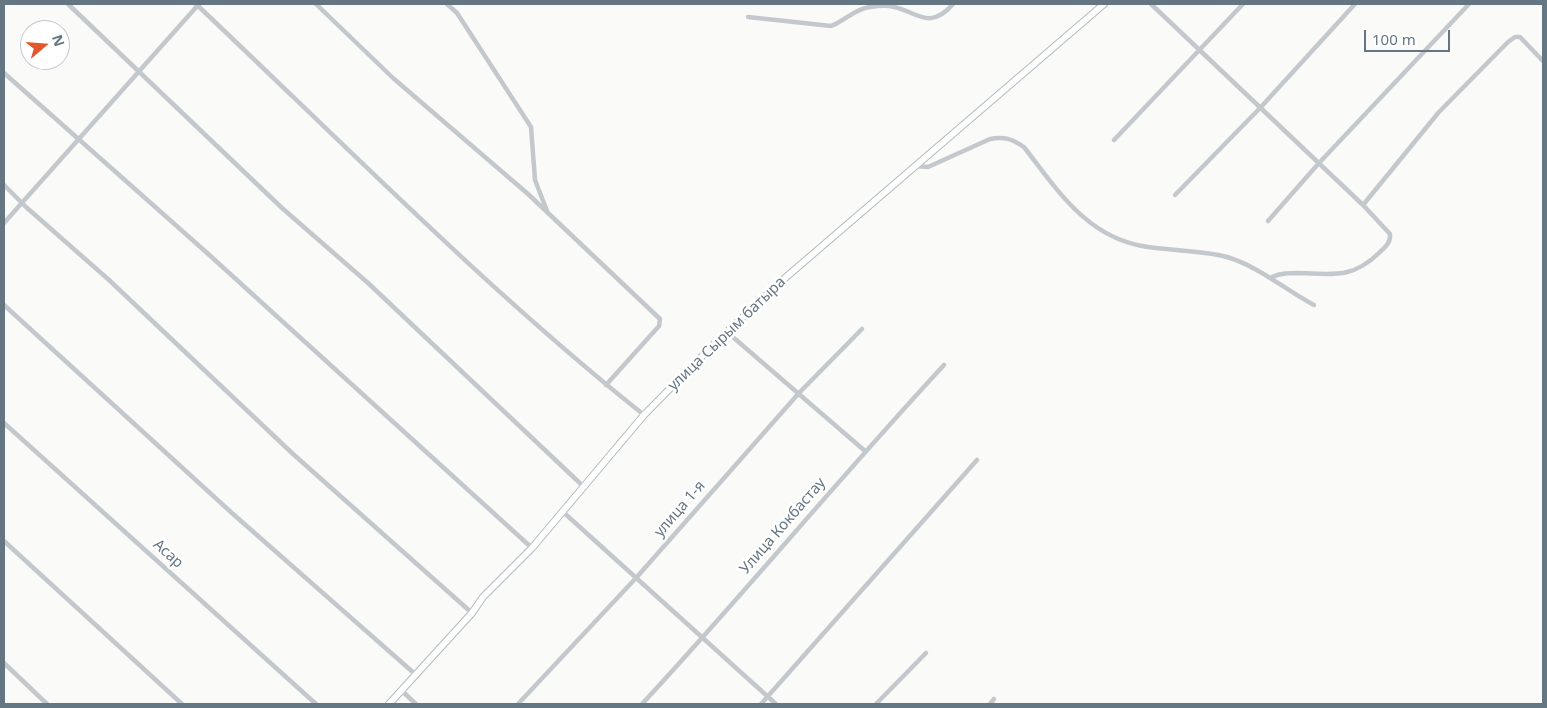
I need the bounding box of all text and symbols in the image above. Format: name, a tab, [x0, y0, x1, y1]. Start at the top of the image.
north arrow	[20, 20, 70, 70]
scale bar	[1367, 20, 1453, 52]
text: 100 m	[1372, 29, 1416, 49]
text: N	[48, 32, 70, 49]
street label: улица Сырым батыра	[665, 273, 789, 395]
street label: Улица Кокбастау	[736, 474, 830, 578]
street label: улица 1-я	[651, 477, 709, 541]
street label: Асар	[149, 536, 187, 572]

